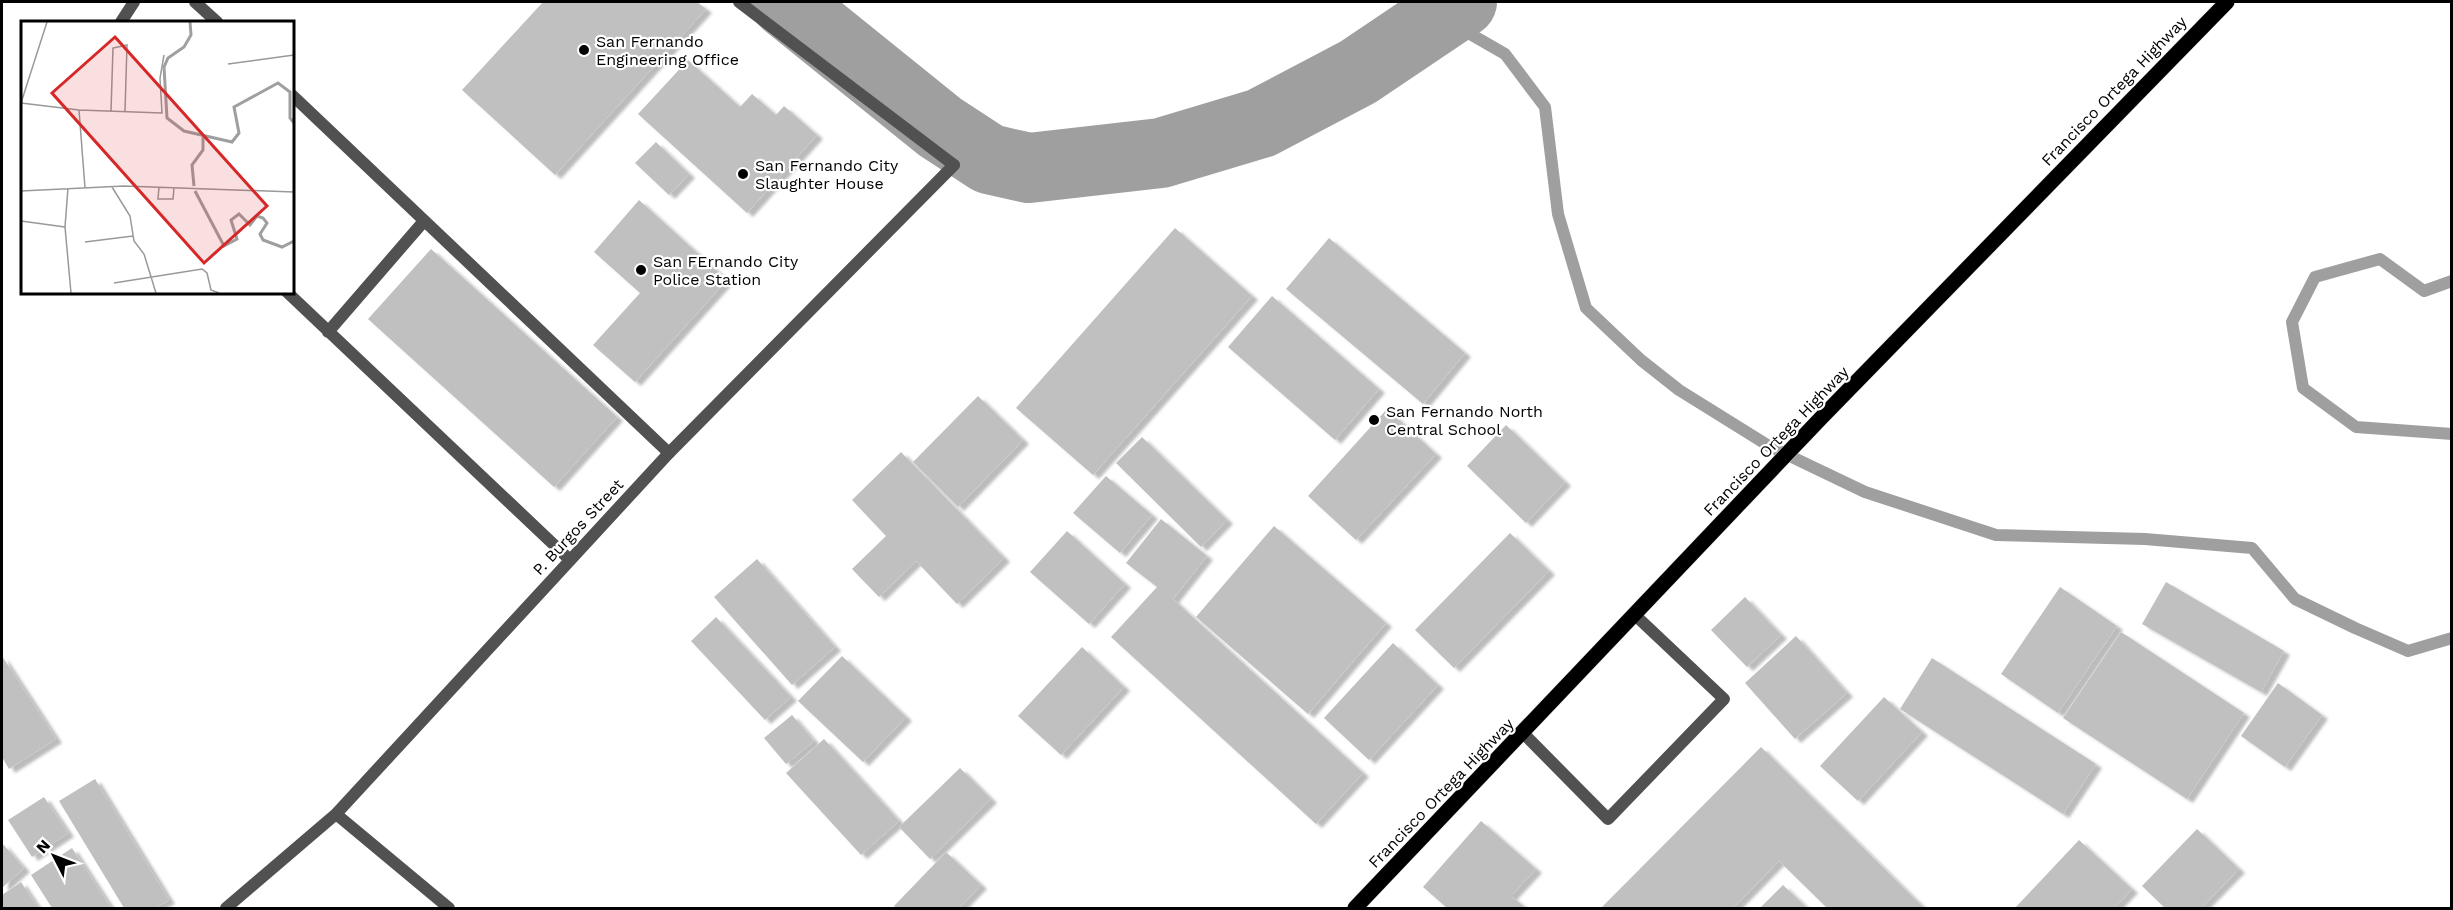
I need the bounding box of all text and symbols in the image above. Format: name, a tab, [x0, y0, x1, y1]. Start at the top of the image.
street label: Francisco Ortega Highway	[2037, 12, 2191, 170]
inset map	[21, 21, 294, 294]
place label: San Fernando Engineering Office	[596, 32, 739, 69]
marker: San Fernando Engineering Office	[577, 43, 591, 57]
place label: San Fernando City Slaughter House	[755, 156, 899, 193]
marker: San Fernando City Slaughter House	[736, 167, 750, 181]
place label: San FErnando City Police Station	[653, 252, 799, 289]
marker: San FErnando City Police Station	[634, 263, 648, 277]
street label: Francisco Ortega Highway	[1699, 362, 1853, 520]
place label: San Fernando North Central School	[1386, 402, 1543, 439]
marker: San Fernando North Central School	[1367, 413, 1381, 427]
street label: P. Burgos Street	[529, 475, 627, 579]
street label: Francisco Ortega Highway	[1364, 714, 1518, 872]
north arrow	[24, 826, 84, 886]
text: N	[32, 836, 54, 857]

